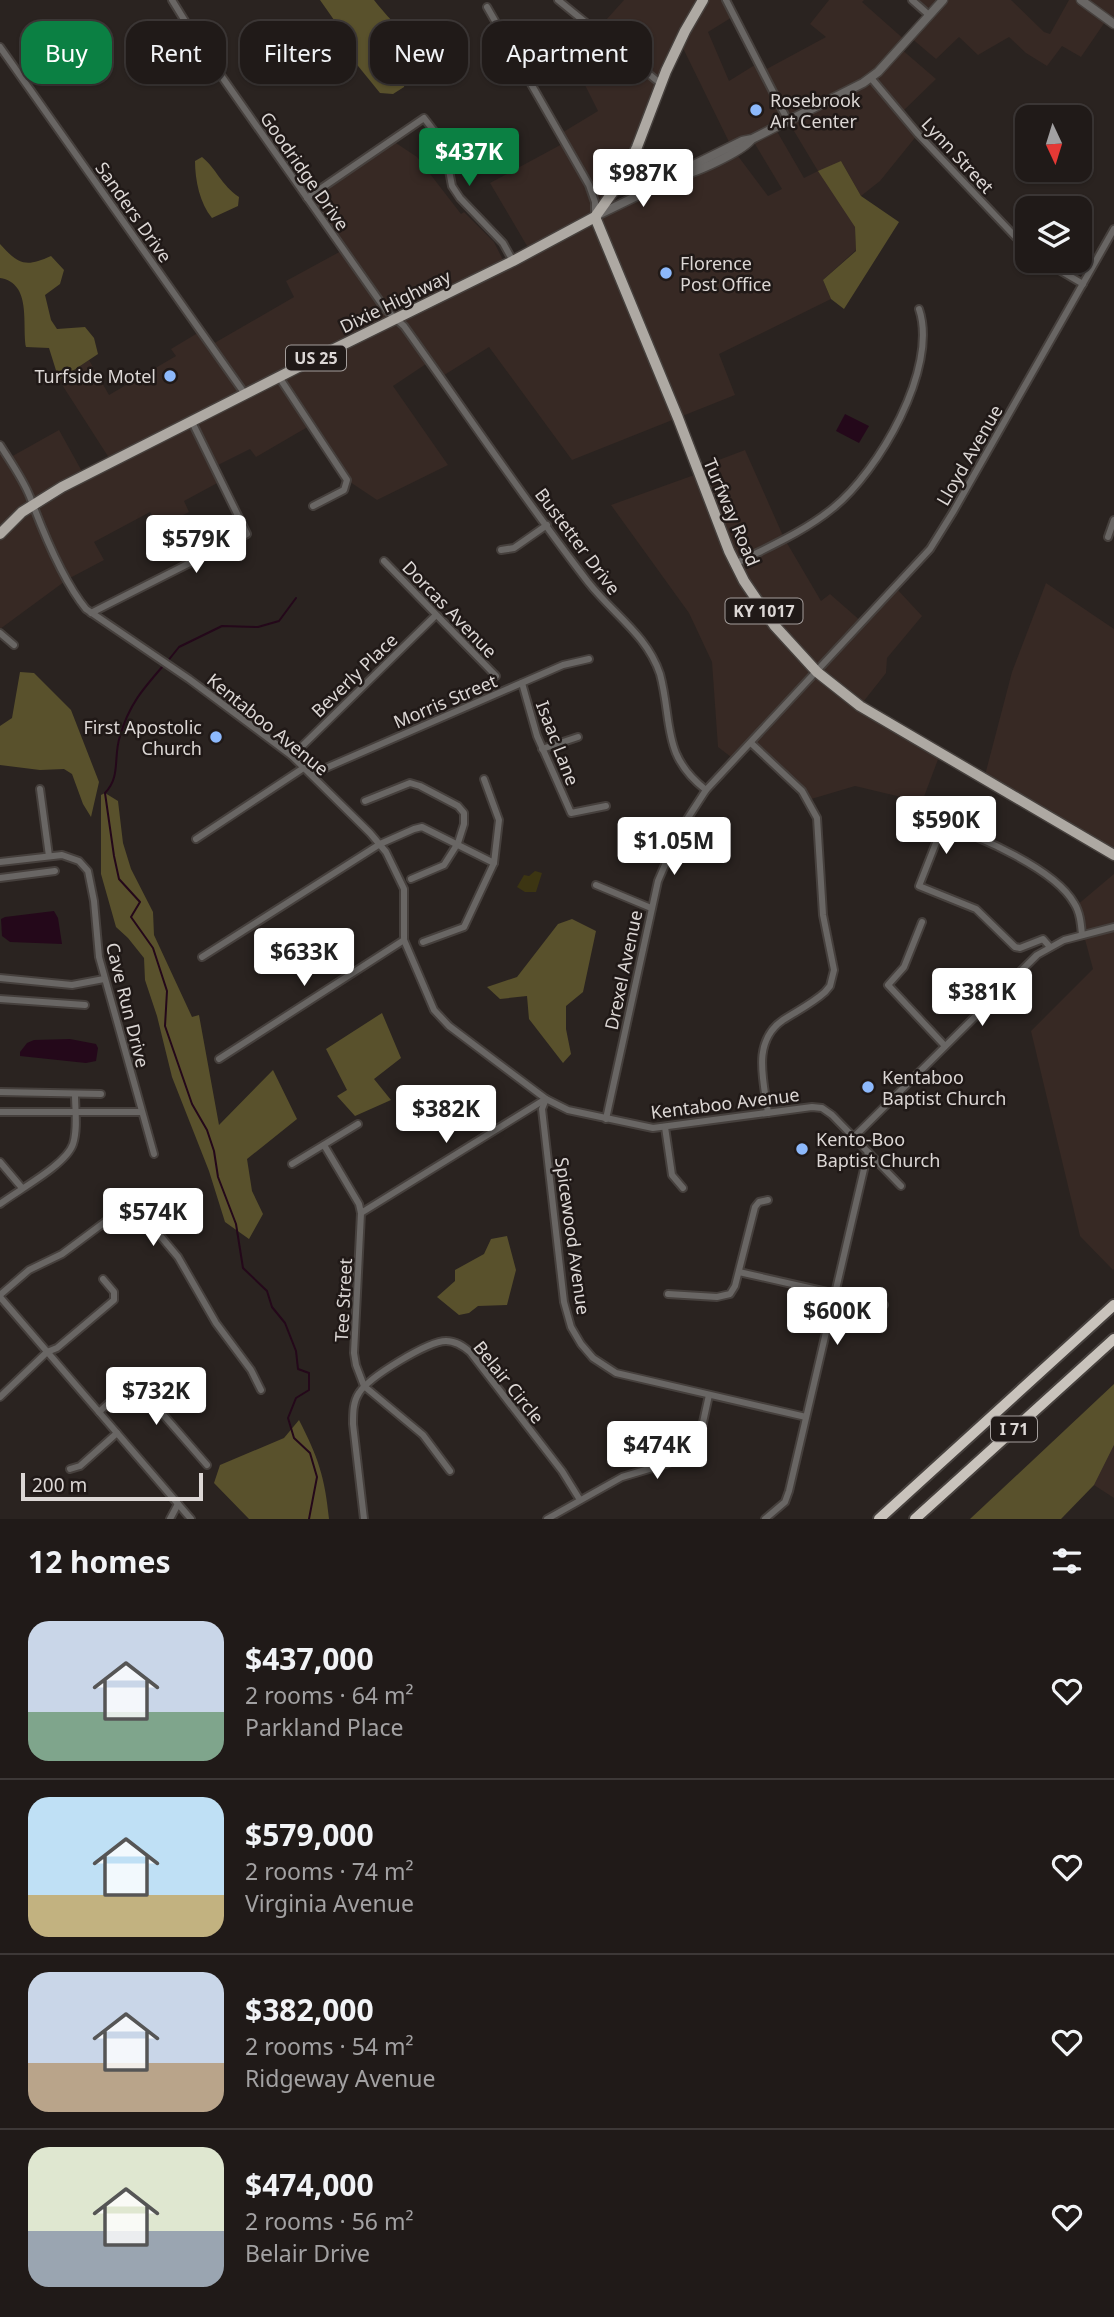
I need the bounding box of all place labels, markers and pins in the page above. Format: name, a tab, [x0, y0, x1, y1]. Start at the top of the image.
place label: Rosebrook Art Center	[770, 88, 861, 133]
marker: Rosebrook Art Center	[748, 102, 764, 118]
pin: $437K	[420, 128, 518, 188]
pin: $987K	[594, 150, 692, 209]
place label: Florence Post Office	[680, 251, 771, 296]
marker: Florence Post Office	[658, 265, 674, 281]
place label: Turfside Motel	[34, 364, 156, 388]
marker: Turfside Motel	[162, 368, 178, 384]
pin: $579K	[147, 516, 245, 575]
place label: First Apostolic Church	[83, 715, 202, 760]
marker: First Apostolic Church	[208, 729, 224, 745]
pin: $590K	[897, 796, 995, 856]
pin: $1.05M	[617, 818, 731, 877]
pin: $633K	[255, 928, 353, 988]
pin: $381K	[933, 968, 1031, 1028]
place label: Kentaboo Baptist Church	[882, 1065, 1006, 1110]
marker: Kentaboo Baptist Church	[860, 1079, 876, 1095]
pin: $382K	[397, 1086, 495, 1145]
place label: Kento-Boo Baptist Church	[816, 1127, 940, 1172]
marker: Kento-Boo Baptist Church	[794, 1141, 810, 1157]
pin: $574K	[104, 1188, 202, 1248]
pin: $600K	[788, 1288, 886, 1347]
pin: $732K	[107, 1368, 205, 1427]
pin: $474K	[608, 1422, 706, 1481]

